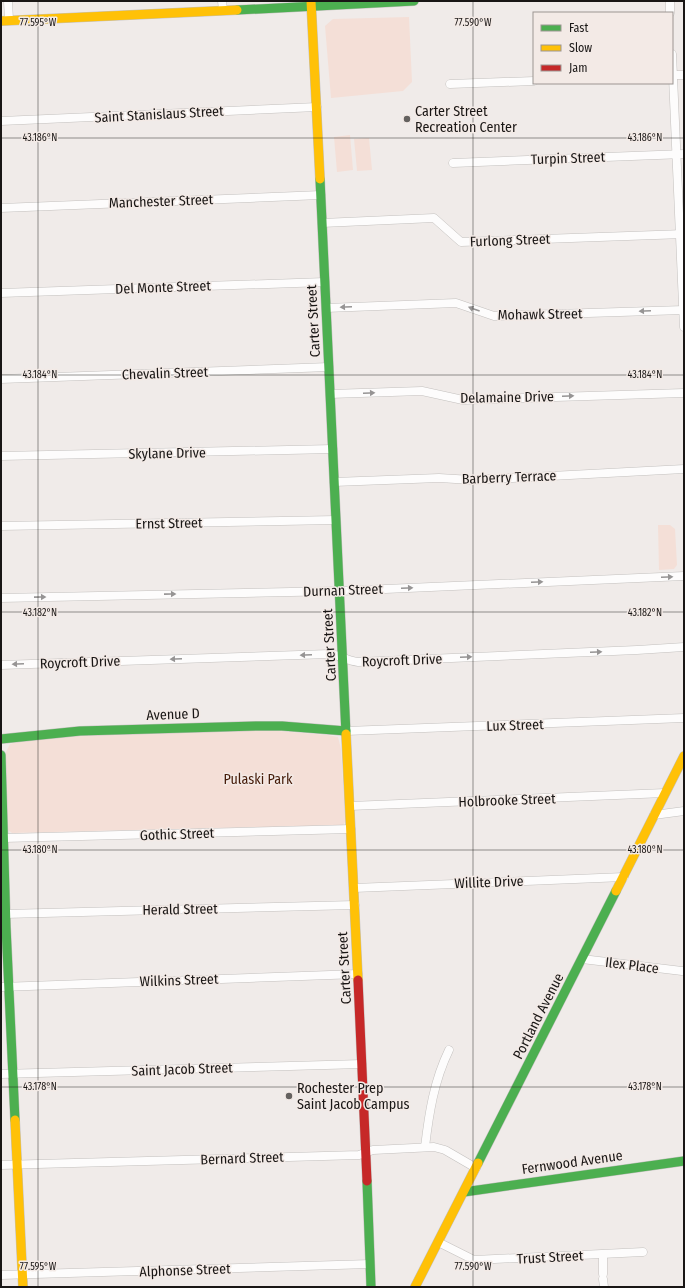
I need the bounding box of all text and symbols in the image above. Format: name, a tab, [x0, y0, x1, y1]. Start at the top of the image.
legend	[533, 12, 673, 84]
text: 77.595°W	[20, 17, 57, 29]
text: 77.590°W	[454, 17, 492, 29]
text: Fast	[569, 21, 588, 35]
text: Slow	[569, 41, 592, 55]
text: Jam	[569, 61, 587, 75]
street label: Saint Stanislaus Street	[94, 103, 224, 126]
place label: Carter Street Recreation Center	[415, 103, 517, 136]
marker: Carter Street Recreation Center	[402, 114, 412, 124]
text: 43.186°N	[23, 132, 57, 144]
text: 43.186°N	[628, 132, 662, 144]
street label: Turpin Street	[531, 149, 606, 168]
street label: Manchester Street	[109, 191, 214, 212]
street label: Furlong Street	[469, 231, 551, 250]
street label: Del Monte Street	[115, 277, 212, 298]
street label: Carter Street	[303, 284, 324, 358]
one-way arrow	[339, 304, 352, 310]
street label: Mohawk Street	[497, 305, 583, 324]
one-way arrow	[468, 306, 480, 312]
one-way arrow	[639, 308, 651, 315]
street label: Chevalin Street	[122, 363, 209, 384]
text: 43.184°N	[23, 369, 57, 381]
text: 43.184°N	[628, 369, 662, 381]
street label: Delamaine Drive	[460, 388, 554, 407]
one-way arrow	[363, 390, 376, 396]
one-way arrow	[562, 393, 574, 400]
street label: Skylane Drive	[128, 444, 206, 463]
street label: Barberry Terrace	[461, 467, 557, 488]
street label: Ernst Street	[135, 514, 203, 533]
one-way arrow	[661, 574, 674, 580]
one-way arrow	[531, 579, 543, 586]
street label: Durnan Street	[303, 581, 384, 600]
one-way arrow	[401, 584, 413, 591]
one-way arrow	[164, 591, 177, 597]
one-way arrow	[34, 594, 47, 600]
text: 43.182°N	[23, 607, 57, 619]
text: 43.182°N	[628, 607, 662, 619]
street label: Carter Street	[319, 608, 340, 682]
one-way arrow	[590, 649, 603, 655]
one-way arrow	[300, 651, 312, 658]
street label: Roycroft Drive	[361, 651, 443, 670]
street label: Roycroft Drive	[39, 653, 121, 672]
one-way arrow	[460, 654, 472, 661]
one-way arrow	[169, 656, 182, 662]
one-way arrow	[12, 661, 24, 668]
street label: Avenue D	[146, 705, 200, 724]
street label: Lux Street	[486, 716, 544, 735]
park label: Pulaski Park	[224, 771, 293, 788]
street label: Holbrooke Street	[458, 790, 556, 811]
street label: Gothic Street	[139, 825, 215, 844]
text: 43.180°N	[22, 844, 58, 856]
text: 43.180°N	[627, 844, 663, 856]
street label: Willite Drive	[454, 873, 524, 892]
street label: Herald Street	[142, 900, 218, 919]
street label: Carter Street	[334, 931, 355, 1005]
street label: Ilex Place	[604, 954, 660, 977]
street label: Portland Avenue	[509, 970, 567, 1062]
street label: Wilkins Street	[139, 971, 219, 990]
street label: Saint Jacob Street	[131, 1059, 233, 1080]
place label: Rochester Prep Saint Jacob Campus	[297, 1080, 409, 1113]
text: 43.178°N	[23, 1081, 57, 1093]
text: 43.178°N	[628, 1081, 662, 1093]
marker: Rochester Prep Saint Jacob Campus	[284, 1091, 294, 1101]
street label: Fernwood Avenue	[521, 1147, 624, 1178]
street label: Bernard Street	[200, 1149, 284, 1168]
street label: Trust Street	[516, 1247, 584, 1268]
street label: Alphonse Street	[139, 1260, 231, 1281]
text: 77.595°W	[20, 1261, 57, 1273]
text: 77.590°W	[454, 1261, 492, 1273]

